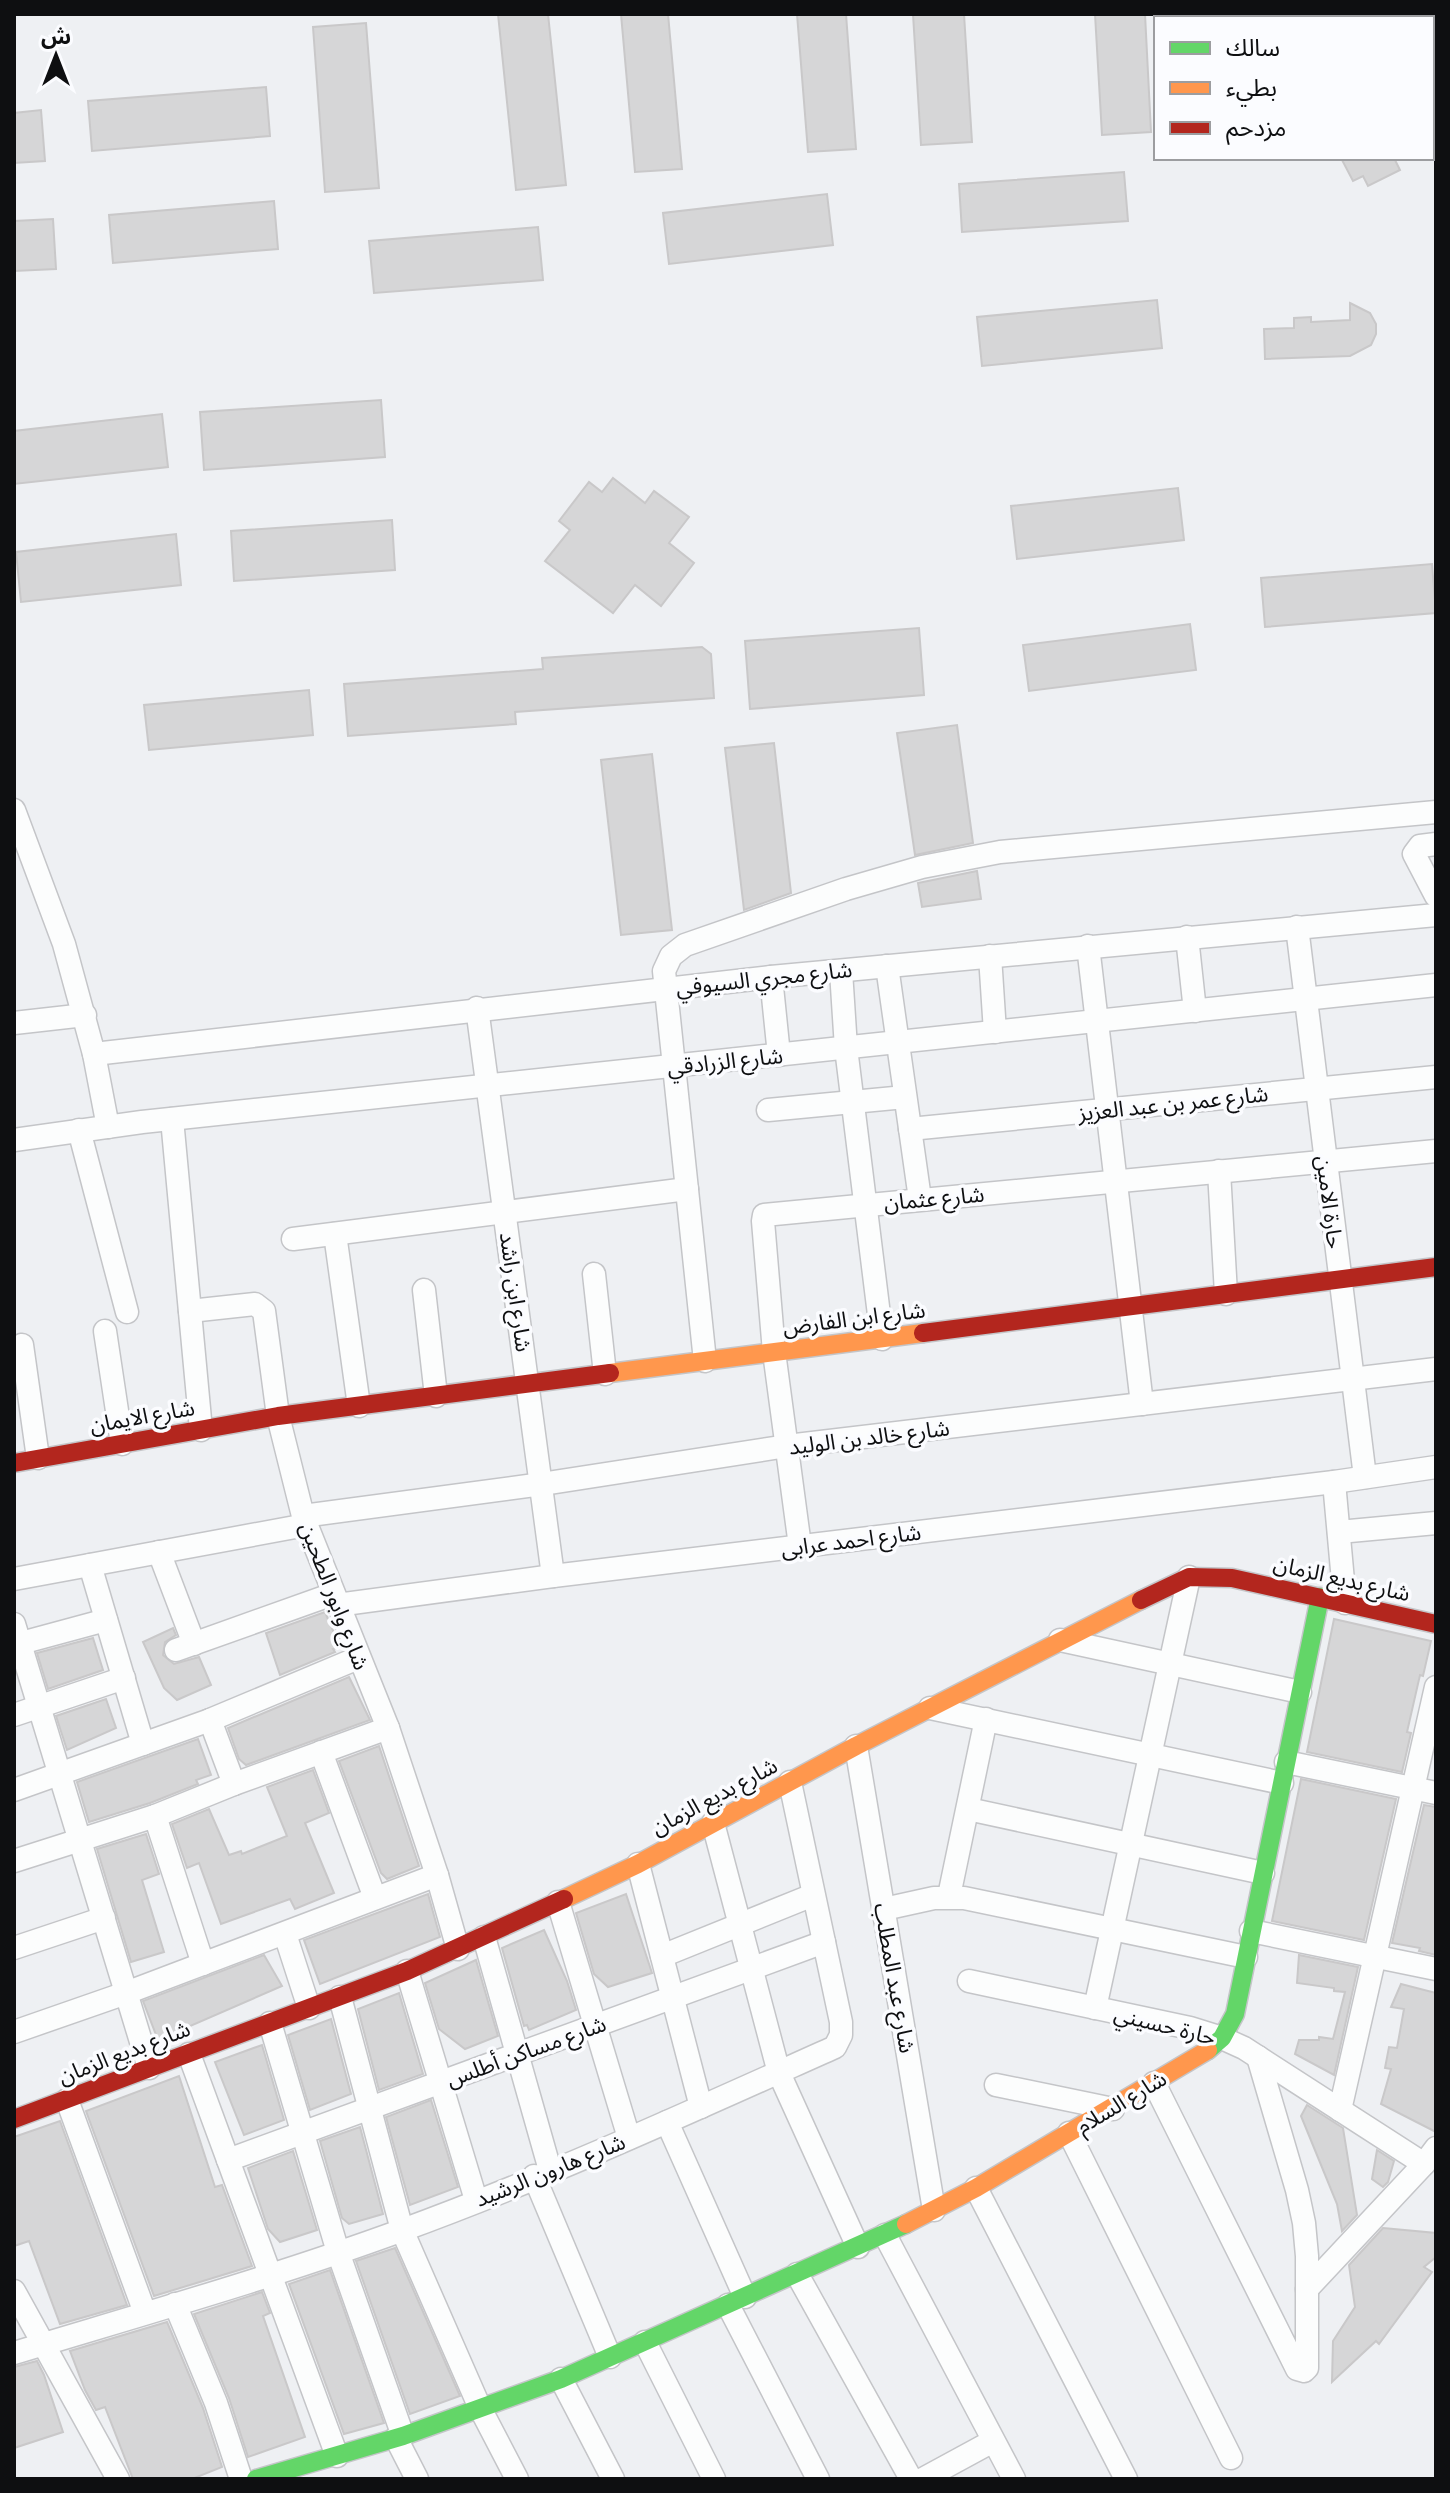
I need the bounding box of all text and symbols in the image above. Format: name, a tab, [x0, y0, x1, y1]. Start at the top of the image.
north arrow	[16, 16, 96, 96]
legend	[1154, 16, 1434, 160]
text: ش	[41, 21, 71, 53]
text: سالك	[1226, 31, 1280, 66]
text: بطيء	[1226, 71, 1277, 107]
text: مزدحم	[1226, 111, 1286, 146]
street label: شارع مجري السيوفي	[674, 954, 854, 1004]
street label: شارع الزرادقي	[666, 1040, 785, 1084]
street label: شارع عمر بن عبد العزيز	[1075, 1078, 1270, 1130]
street label: حارة الامين	[1307, 1154, 1351, 1251]
street label: شارع عثمان	[883, 1179, 986, 1219]
street label: شارع ابن راشد	[491, 1230, 539, 1354]
street label: شارع ابن الفارض	[781, 1294, 927, 1344]
street label: شارع الايمان	[87, 1392, 197, 1442]
street label: شارع خالد بن الوليد	[787, 1412, 951, 1464]
street label: شارع احمد عرابى	[779, 1517, 923, 1565]
street label: شارع وابور الطحين	[291, 1518, 377, 1675]
street label: شارع بديع الزمان	[1270, 1548, 1413, 1610]
street label: شارع بديع الزمان	[645, 1750, 784, 1844]
street label: شارع عبد المطلب	[865, 1901, 923, 2056]
street label: حارة حسيني	[1111, 1998, 1219, 2054]
street label: شارع مساكن أطلس	[442, 2008, 611, 2096]
street label: شارع بديع الزمان	[54, 2013, 195, 2093]
street label: شارع السلام	[1070, 2063, 1173, 2143]
street label: شارع هارون الرشيد	[470, 2126, 630, 2216]

